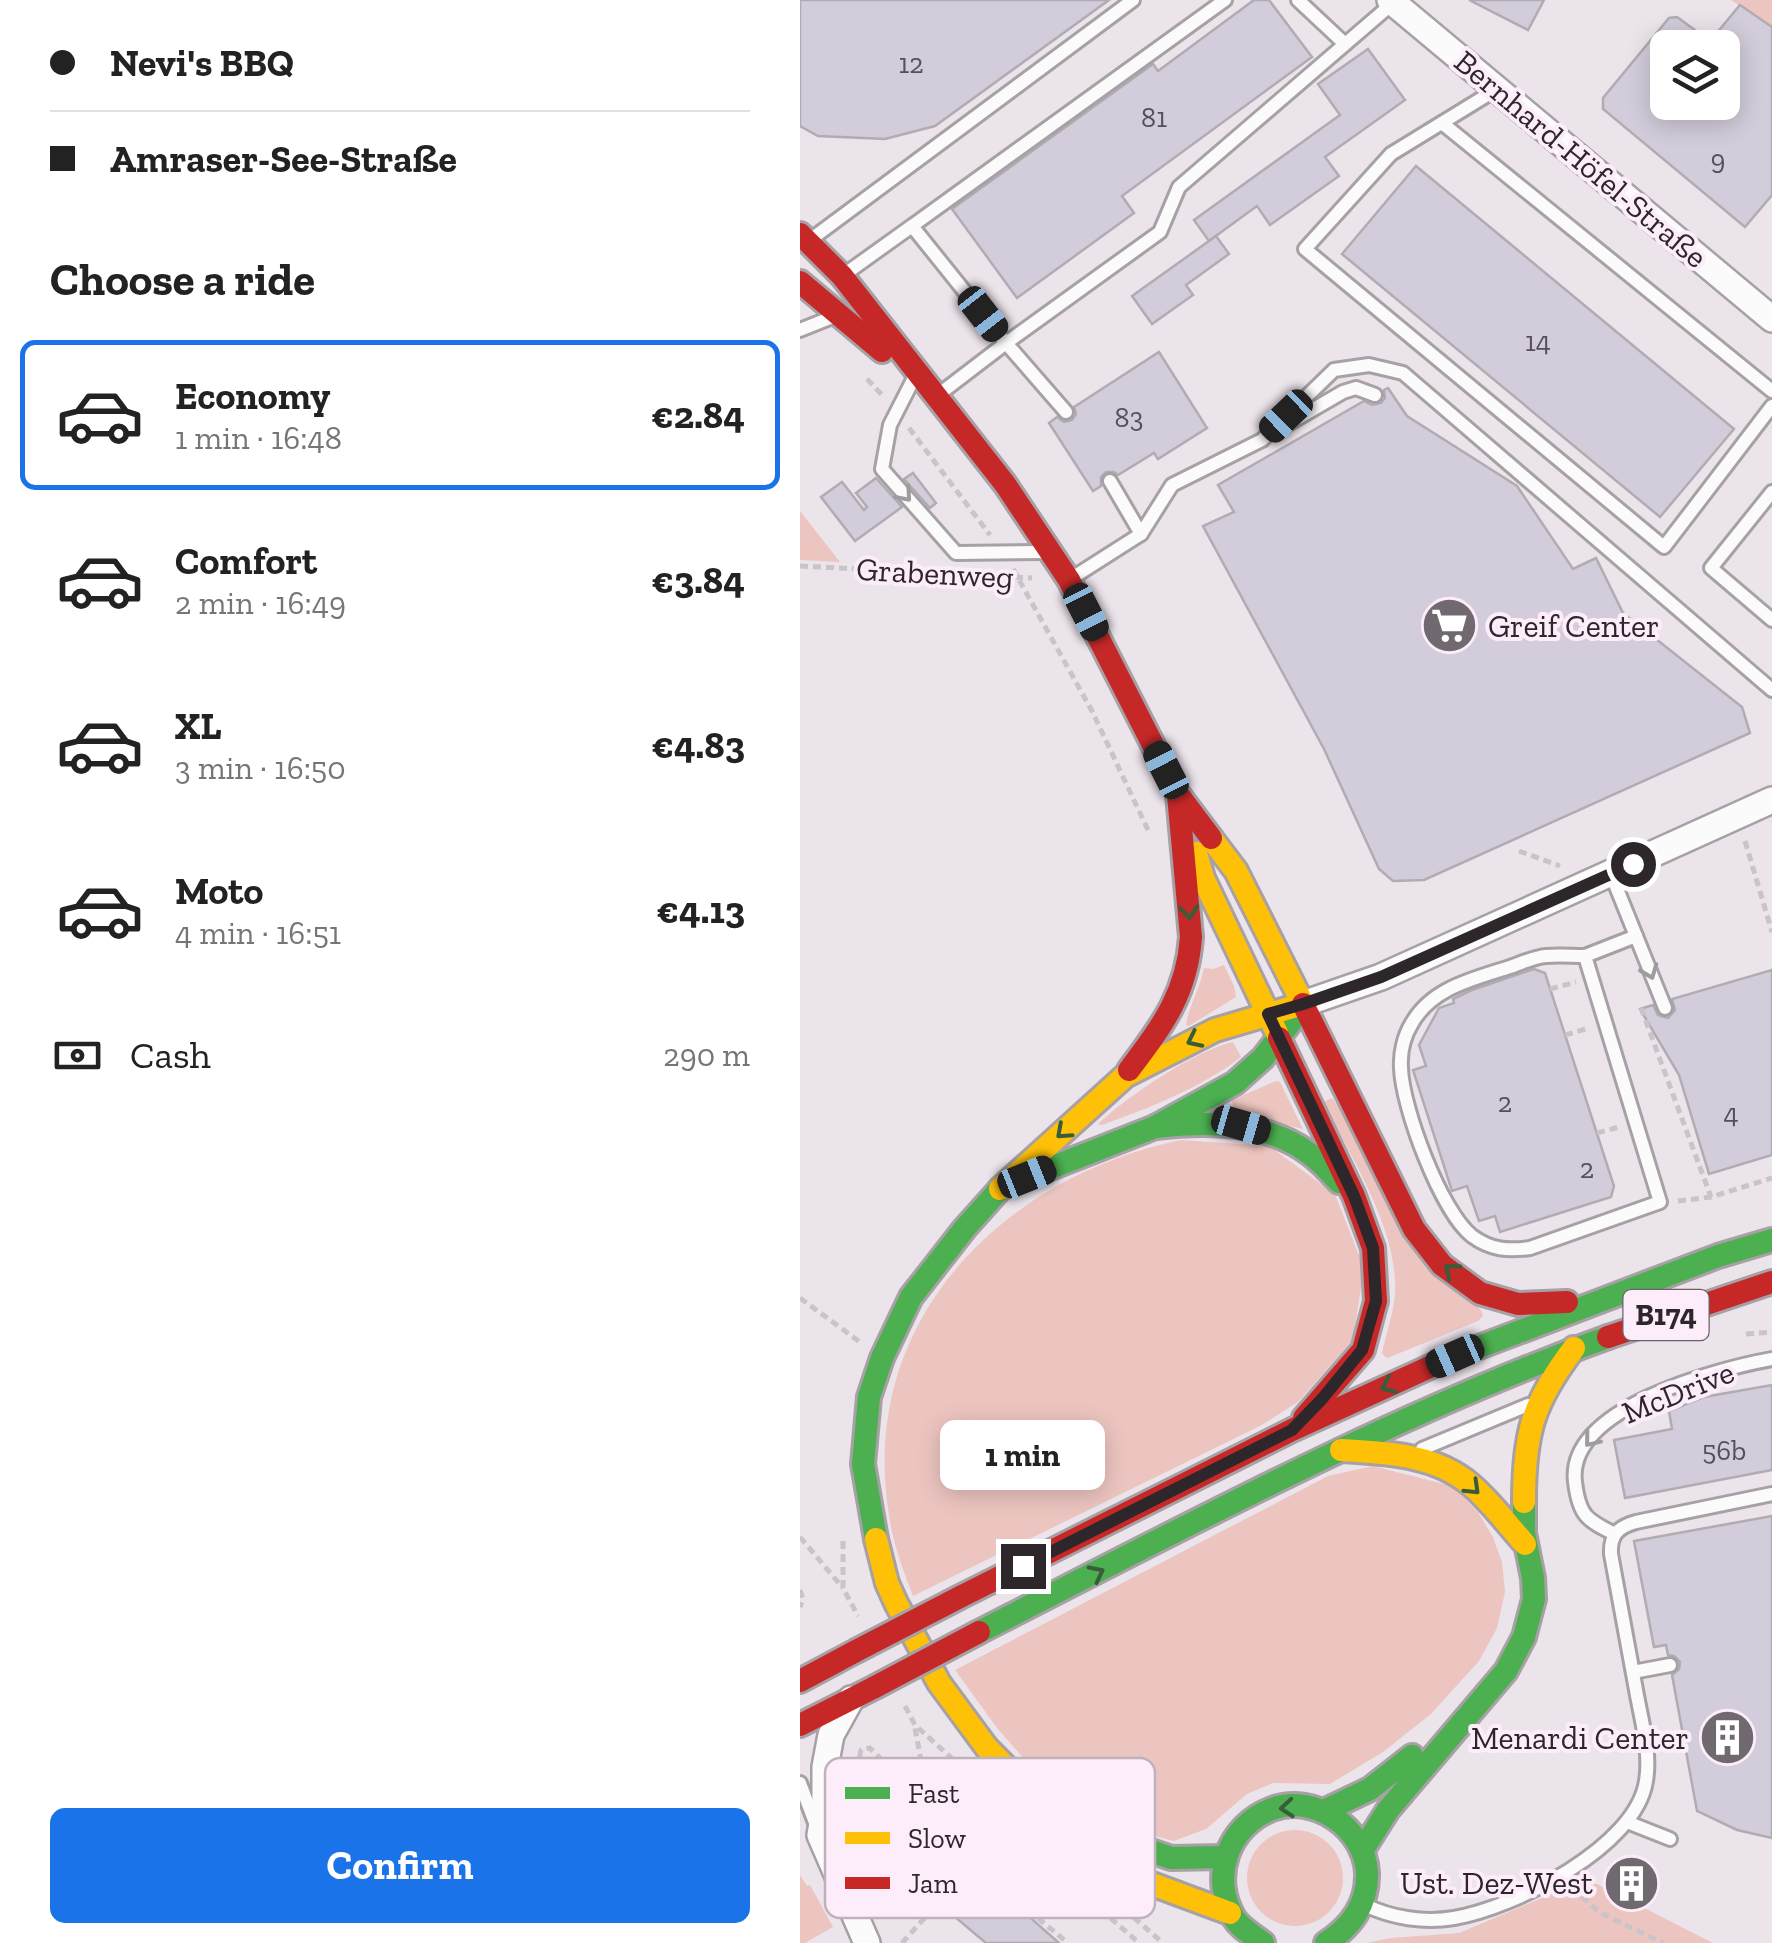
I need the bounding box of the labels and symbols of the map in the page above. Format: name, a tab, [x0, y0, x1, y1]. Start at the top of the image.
street label: Bernhard-Höfel-Straße	[1447, 42, 1715, 276]
house number: 12	[898, 47, 924, 80]
house number: 81	[1141, 101, 1167, 134]
house number: 9	[1711, 143, 1725, 176]
car	[953, 281, 1013, 347]
house number: 14	[1525, 325, 1551, 358]
car	[1254, 384, 1318, 448]
house number: 83	[1115, 401, 1143, 434]
one-way arrow	[894, 483, 912, 502]
street label: Grabenweg	[855, 550, 1015, 596]
car	[1059, 578, 1113, 646]
supermarket icon: Greif Center	[1419, 596, 1479, 656]
place label: Greif Center	[1488, 607, 1659, 645]
car	[1139, 736, 1193, 804]
route start	[1611, 842, 1656, 887]
one-way arrow	[1177, 904, 1199, 920]
one-way arrow	[1639, 963, 1659, 980]
one-way arrow	[1187, 1028, 1205, 1048]
house number: 2	[1498, 1086, 1512, 1119]
house number: 4	[1723, 1097, 1739, 1130]
car	[1208, 1102, 1274, 1148]
one-way arrow	[1056, 1120, 1075, 1138]
car	[994, 1152, 1060, 1202]
house number: 2	[1580, 1152, 1594, 1185]
one-way arrow	[1445, 1264, 1463, 1282]
road number: B174	[1624, 1290, 1708, 1340]
car	[1421, 1330, 1489, 1382]
street label: McDrive	[1617, 1352, 1739, 1432]
one-way arrow	[1380, 1374, 1398, 1394]
callout: 1 min	[940, 1421, 1106, 1491]
one-way arrow	[1585, 1428, 1603, 1446]
house number: 56b	[1702, 1434, 1746, 1467]
one-way arrow	[1462, 1477, 1480, 1495]
route end	[1001, 1544, 1046, 1589]
one-way arrow	[1086, 1565, 1104, 1585]
building icon: Menardi Center	[1698, 1708, 1758, 1768]
place label: Menardi Center	[1471, 1719, 1689, 1757]
legend	[825, 1758, 1155, 1918]
text: Fast	[908, 1777, 960, 1810]
one-way arrow	[1279, 1796, 1295, 1818]
text: Slow	[908, 1822, 966, 1855]
building icon: Ust. Dez-West	[1602, 1853, 1662, 1913]
place label: Ust. Dez-West	[1400, 1864, 1593, 1902]
text: Jam	[908, 1867, 958, 1900]

